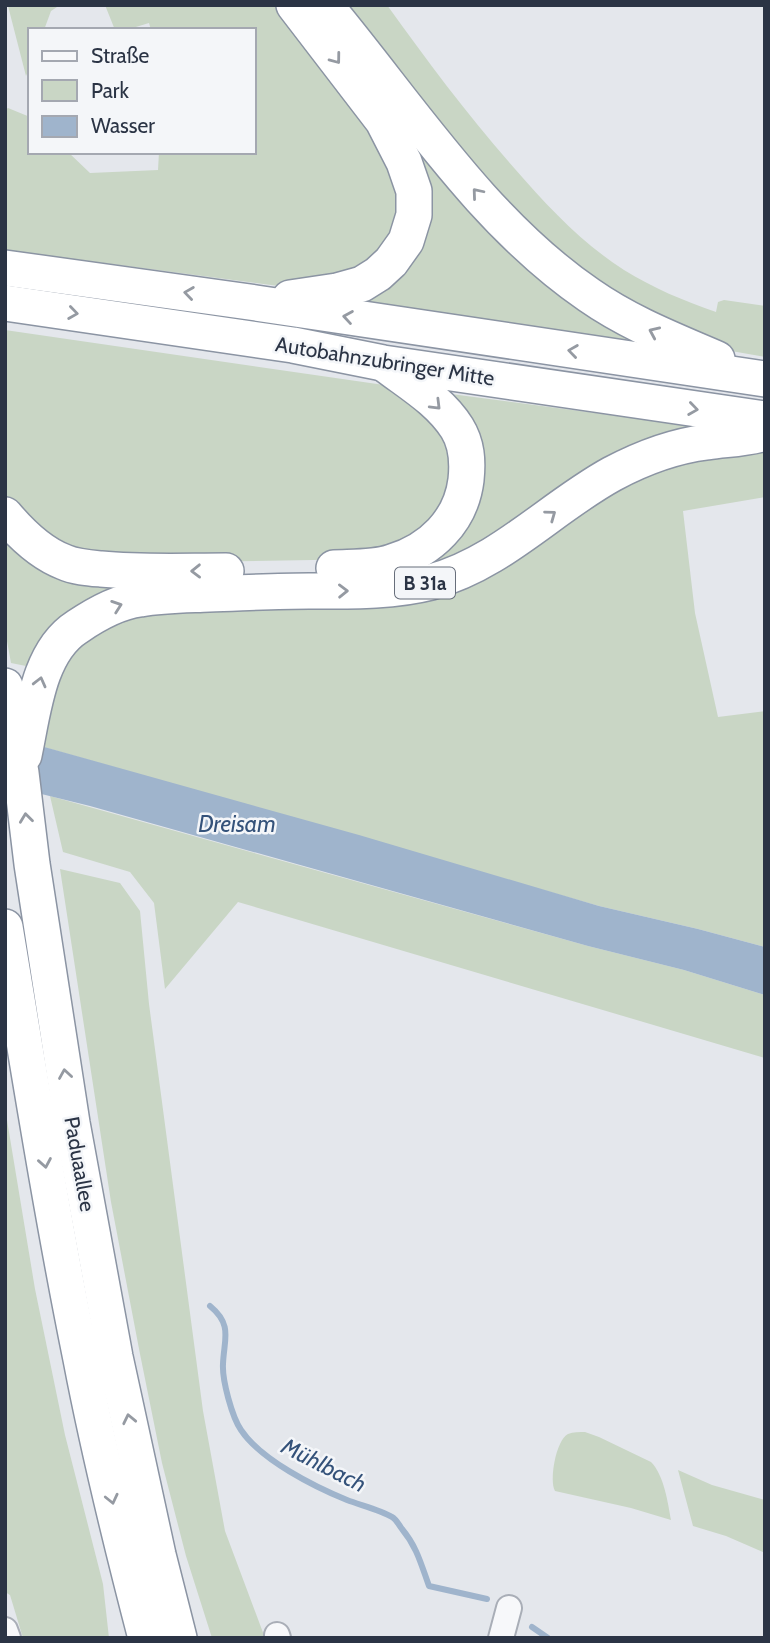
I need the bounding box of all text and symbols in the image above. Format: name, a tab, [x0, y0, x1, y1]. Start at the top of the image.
legend	[28, 28, 256, 154]
text: Straße	[91, 43, 150, 68]
one-way arrow	[328, 51, 341, 64]
text: Park	[91, 78, 129, 103]
text: Wasser	[91, 113, 155, 138]
one-way arrow	[473, 188, 485, 201]
one-way arrow	[183, 286, 194, 301]
one-way arrow	[67, 305, 79, 320]
one-way arrow	[342, 310, 354, 325]
one-way arrow	[649, 326, 661, 340]
street label: Autobahnzubringer Mitte	[274, 331, 496, 391]
one-way arrow	[567, 343, 579, 358]
one-way arrow	[428, 396, 441, 409]
one-way arrow	[687, 401, 699, 416]
one-way arrow	[543, 510, 556, 523]
one-way arrow	[190, 563, 201, 579]
road number: B 31a	[395, 568, 455, 598]
one-way arrow	[337, 583, 348, 598]
one-way arrow	[110, 600, 122, 614]
one-way arrow	[32, 676, 46, 688]
water label: Dreisam	[198, 810, 276, 838]
one-way arrow	[19, 812, 34, 824]
one-way arrow	[57, 1069, 72, 1080]
street label: Paduaallee	[59, 1115, 101, 1214]
one-way arrow	[37, 1157, 52, 1169]
one-way arrow	[122, 1413, 137, 1425]
water label: Mühlbach	[276, 1431, 371, 1498]
one-way arrow	[103, 1493, 118, 1505]

